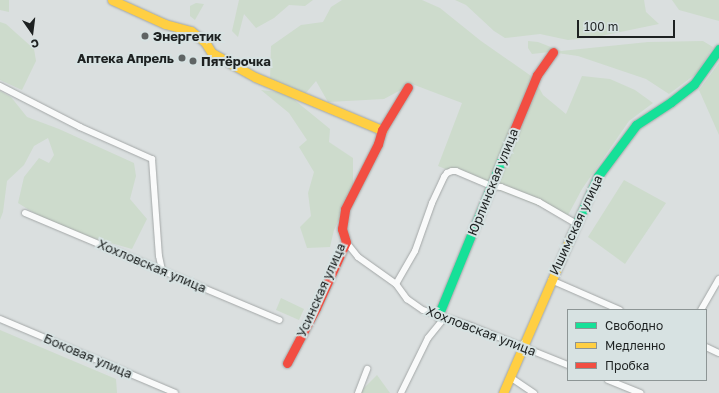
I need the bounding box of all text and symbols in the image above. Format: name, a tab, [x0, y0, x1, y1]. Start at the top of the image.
north arrow	[12, 12, 52, 52]
scale bar	[579, 12, 677, 38]
text: 100 m	[584, 19, 618, 34]
place label: Энергетик	[153, 28, 221, 44]
marker: Энергетик	[140, 31, 150, 41]
text: С	[30, 37, 40, 51]
place label: Аптека Апрель	[77, 50, 174, 66]
marker: Аптека Апрель	[177, 53, 187, 63]
place label: Пятёрочка	[201, 53, 271, 69]
marker: Пятёрочка	[188, 56, 198, 66]
street label: Юрлинская улица	[464, 126, 522, 238]
street label: Ишимская улица	[546, 173, 606, 277]
street label: Хохловская улица	[95, 236, 209, 296]
street label: Усинская улица	[293, 241, 349, 339]
street label: Хохловская улица	[424, 303, 538, 359]
legend	[567, 309, 707, 381]
text: Свободно	[605, 318, 663, 333]
street label: Боковая улица	[41, 330, 135, 382]
text: Медленно	[605, 338, 665, 353]
text: Пробка	[605, 358, 649, 373]

